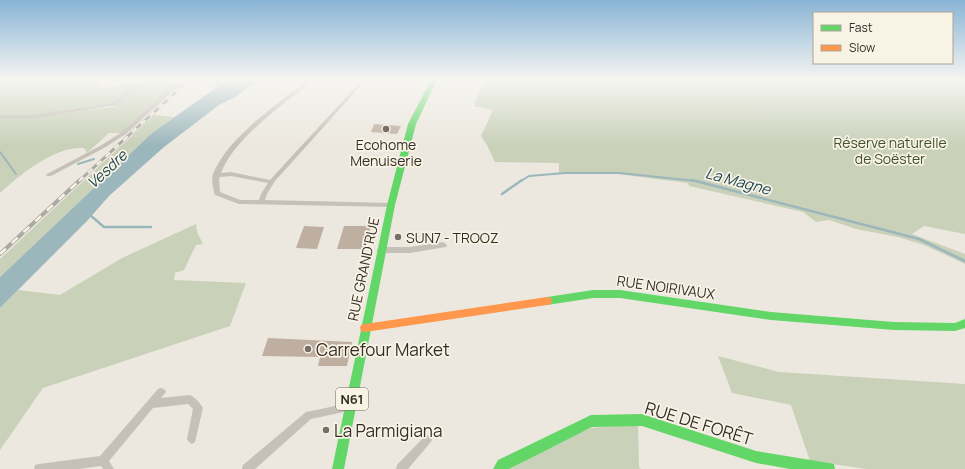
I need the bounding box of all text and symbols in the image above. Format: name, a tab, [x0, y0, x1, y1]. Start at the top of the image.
legend	[813, 12, 953, 64]
text: Fast	[849, 19, 873, 36]
text: Slow	[849, 39, 875, 56]
marker: Ecohome Menuiserie	[381, 124, 391, 134]
park label: Réserve naturelle de Soëster	[833, 133, 947, 168]
place label: Ecohome Menuiserie	[350, 135, 422, 170]
water label: Vesdre	[82, 144, 133, 193]
water label: La Magne	[703, 162, 774, 200]
street label: RUE GRAND'RUE	[343, 215, 383, 323]
place label: SUN7 - TROOZ	[406, 228, 499, 247]
marker: SUN7 - TROOZ	[393, 232, 403, 242]
street label: RUE NOIRIVAUX	[616, 271, 717, 303]
place label: Carrefour Market	[316, 338, 450, 361]
marker: Carrefour Market	[303, 344, 313, 354]
road number: N61	[336, 388, 368, 410]
street label: RUE DE FORÊT	[642, 396, 756, 450]
place label: La Parmigiana	[334, 419, 442, 442]
marker: La Parmigiana	[321, 425, 331, 435]

